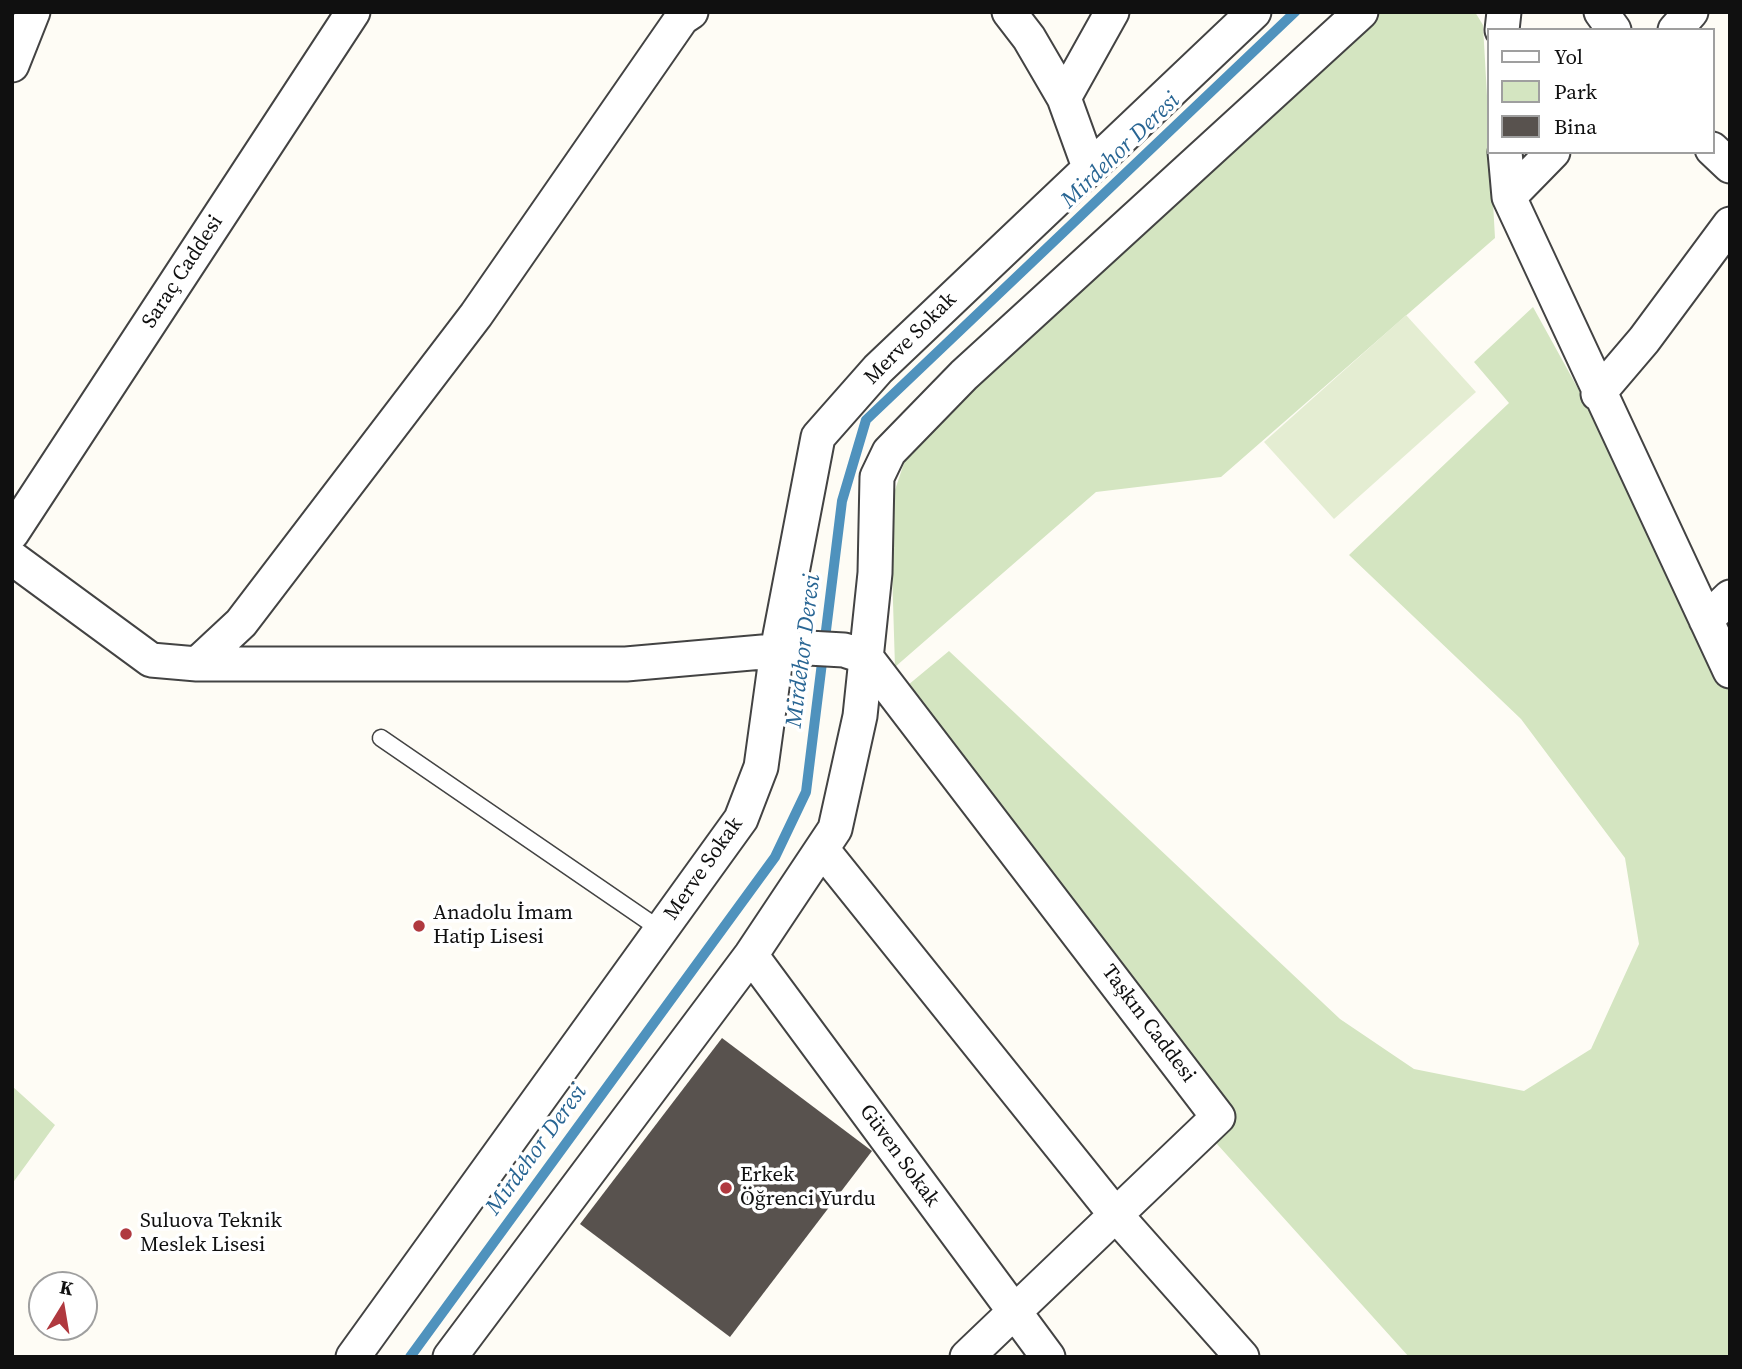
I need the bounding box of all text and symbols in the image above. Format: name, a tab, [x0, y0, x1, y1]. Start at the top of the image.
legend	[1486, 28, 1714, 154]
text: Yol	[1554, 42, 1583, 71]
text: Park	[1554, 77, 1597, 106]
water label: Mirdehor Deresi	[1056, 87, 1186, 215]
text: Bina	[1554, 112, 1597, 141]
street label: Saraç Caddesi	[137, 211, 229, 333]
street label: Merve Sokak	[860, 288, 962, 390]
water label: Mirdehor Deresi	[781, 573, 827, 729]
street label: Merve Sokak	[659, 813, 749, 925]
place label: Anadolu İmam Hatip Lisesi	[433, 901, 573, 951]
marker: Anadolu İmam Hatip Lisesi	[411, 918, 427, 934]
street label: Taşkın Caddesi	[1096, 960, 1200, 1088]
water label: Mirdehor Deresi	[480, 1079, 594, 1221]
street label: Güven Sokak	[853, 1100, 945, 1212]
place label: Erkek Öğrenci Yurdu	[740, 1163, 876, 1213]
marker: Erkek Öğrenci Yurdu	[718, 1180, 734, 1196]
place label: Suluova Teknik Meslek Lisesi	[140, 1209, 282, 1259]
marker: Suluova Teknik Meslek Lisesi	[118, 1226, 134, 1242]
north arrow	[28, 1271, 98, 1341]
text: K	[58, 1273, 76, 1301]

